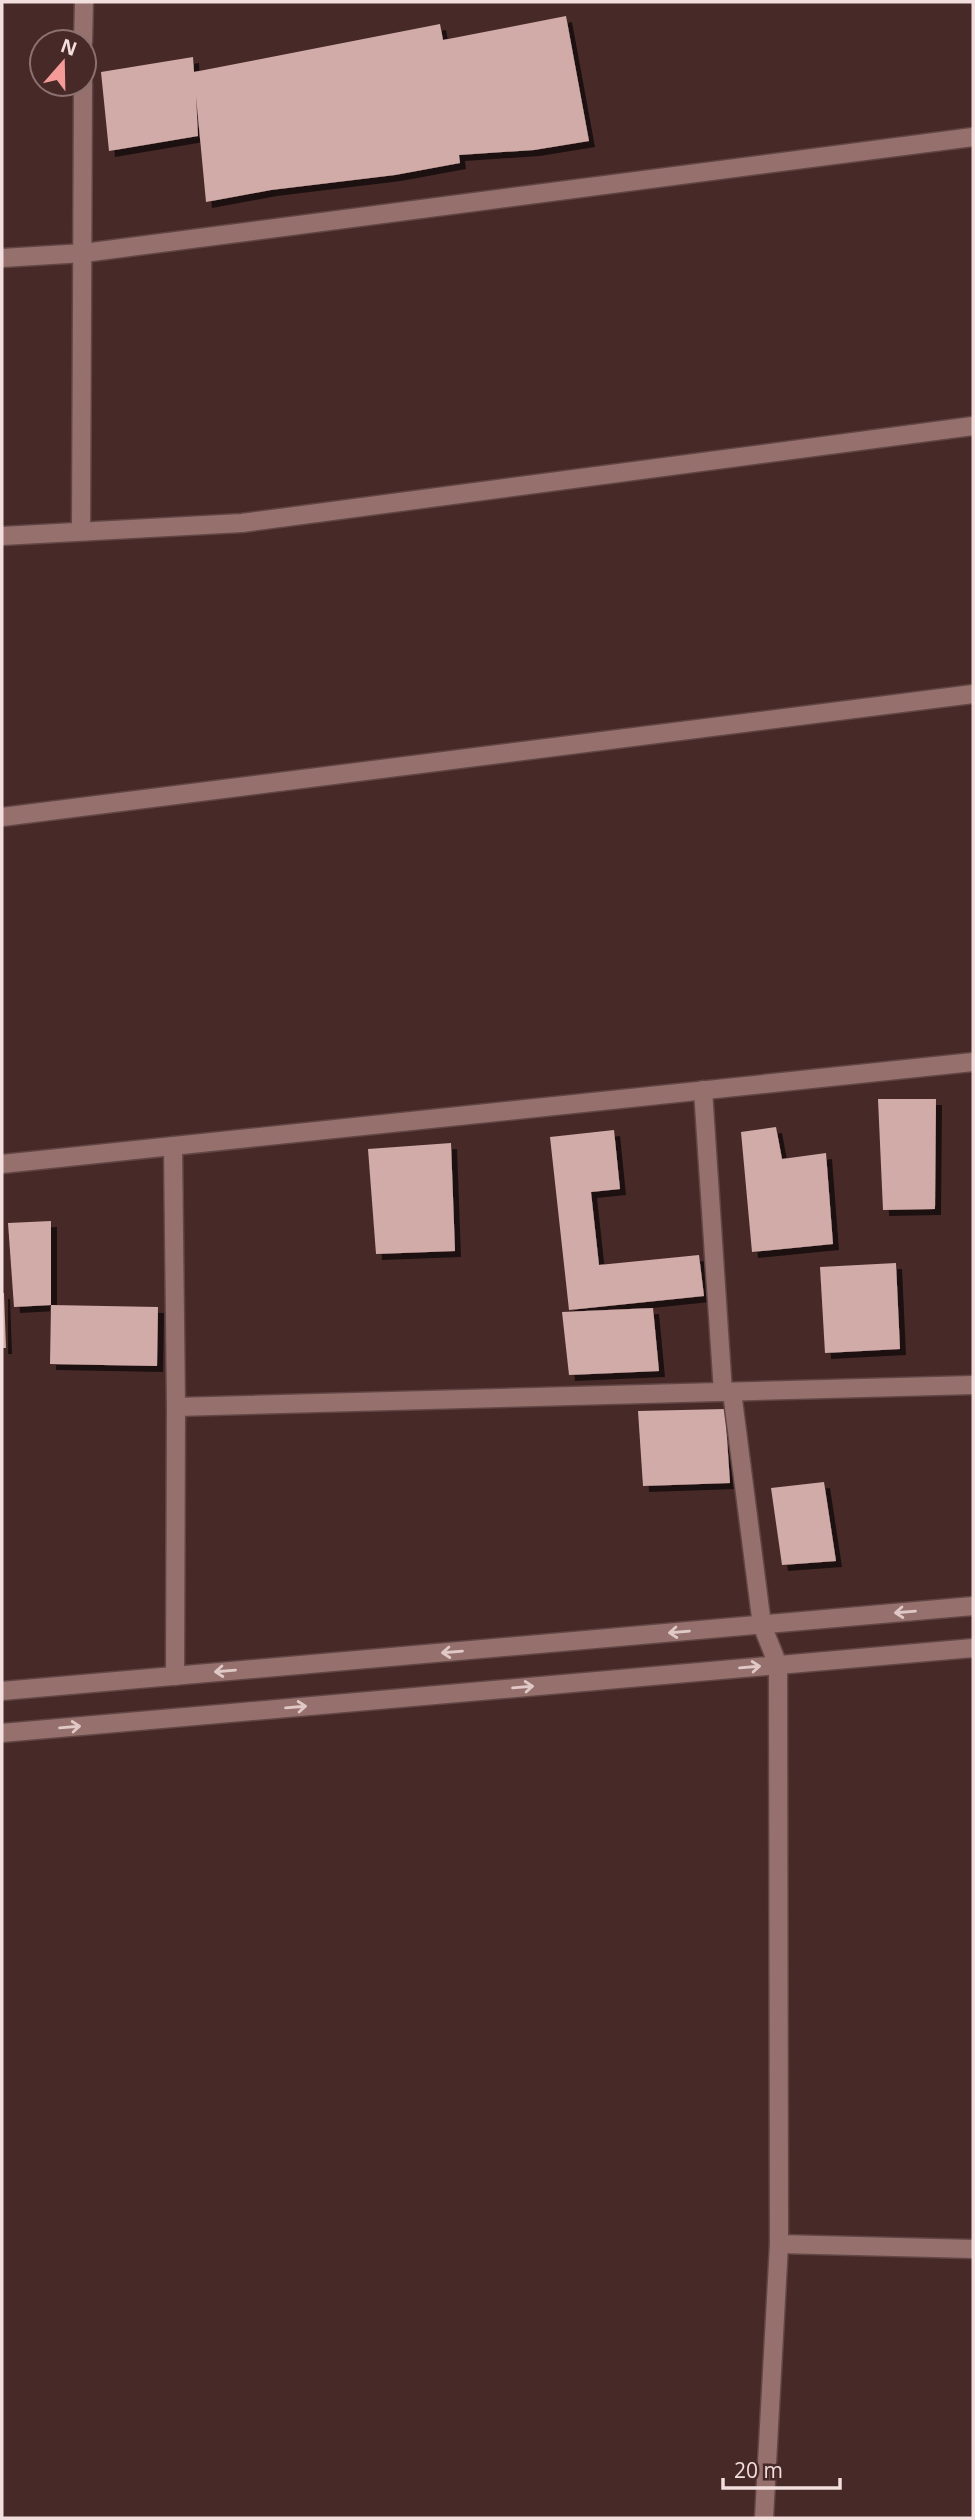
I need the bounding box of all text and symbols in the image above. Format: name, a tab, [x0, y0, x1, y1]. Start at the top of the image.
north arrow	[28, 28, 98, 98]
text: N	[57, 32, 81, 62]
one-way arrow	[894, 1606, 917, 1619]
one-way arrow	[668, 1626, 690, 1639]
one-way arrow	[441, 1646, 464, 1659]
one-way arrow	[738, 1661, 760, 1674]
one-way arrow	[215, 1665, 237, 1678]
one-way arrow	[511, 1680, 534, 1693]
one-way arrow	[285, 1700, 307, 1713]
one-way arrow	[58, 1720, 81, 1733]
scale bar	[723, 2446, 840, 2490]
text: 20 m	[734, 2456, 783, 2484]

